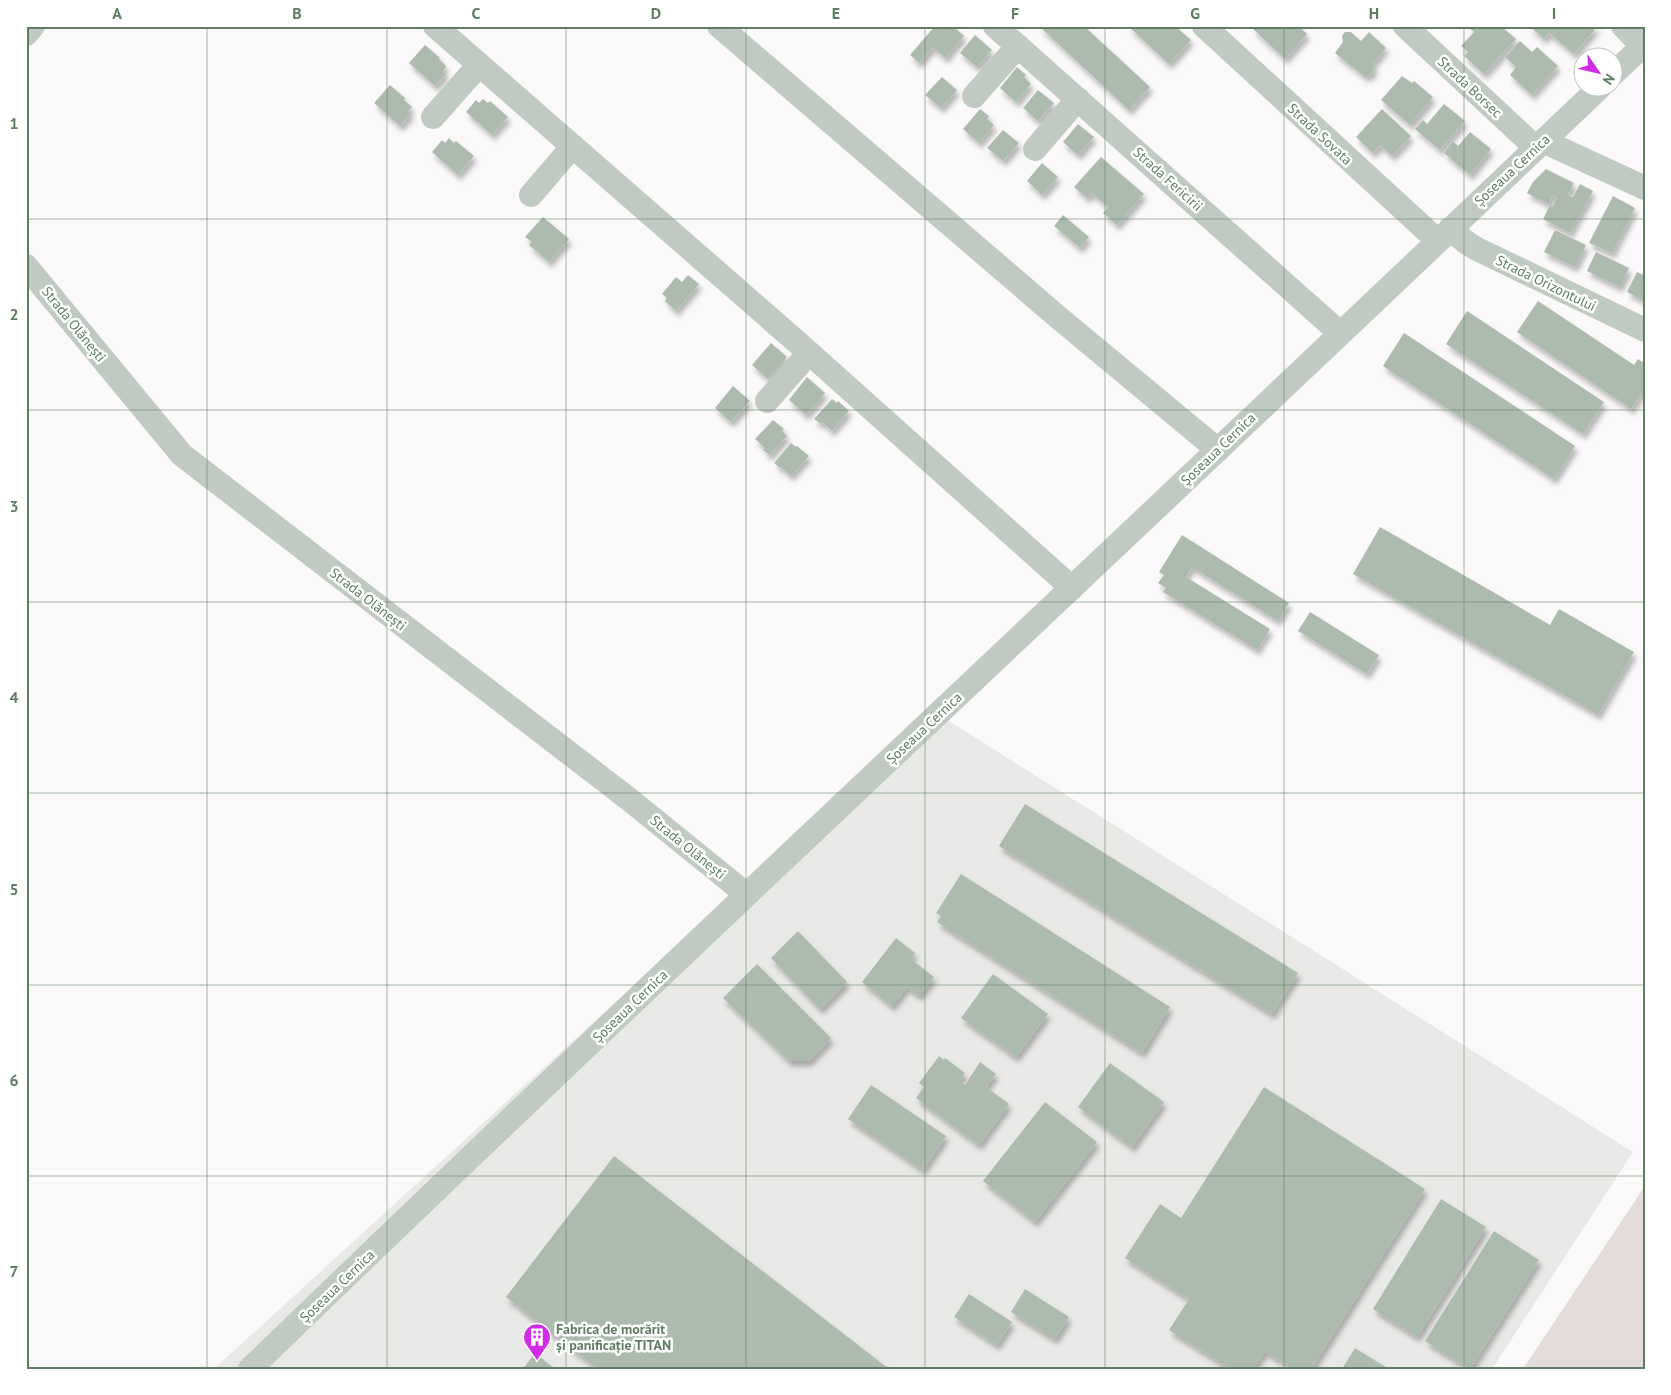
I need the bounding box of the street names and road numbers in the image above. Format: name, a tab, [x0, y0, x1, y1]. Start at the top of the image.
street label: Strada Borsec	[1434, 53, 1506, 121]
street label: Strada Sovata	[1284, 99, 1356, 169]
street label: Șoseaua Cernica	[1470, 130, 1554, 210]
street label: Strada Fericirii	[1130, 143, 1206, 215]
street label: Strada Orizontului	[1493, 251, 1599, 315]
street label: Strada Olănești	[38, 283, 110, 365]
street label: Șoseaua Cernica	[1177, 409, 1259, 489]
street label: Strada Olănești	[326, 564, 410, 634]
street label: Șoseaua Cernica	[882, 688, 966, 768]
street label: Strada Olănești	[647, 811, 729, 883]
street label: Șoseaua Cernica	[589, 966, 671, 1046]
street label: Șoseaua Cernica	[296, 1246, 378, 1326]

